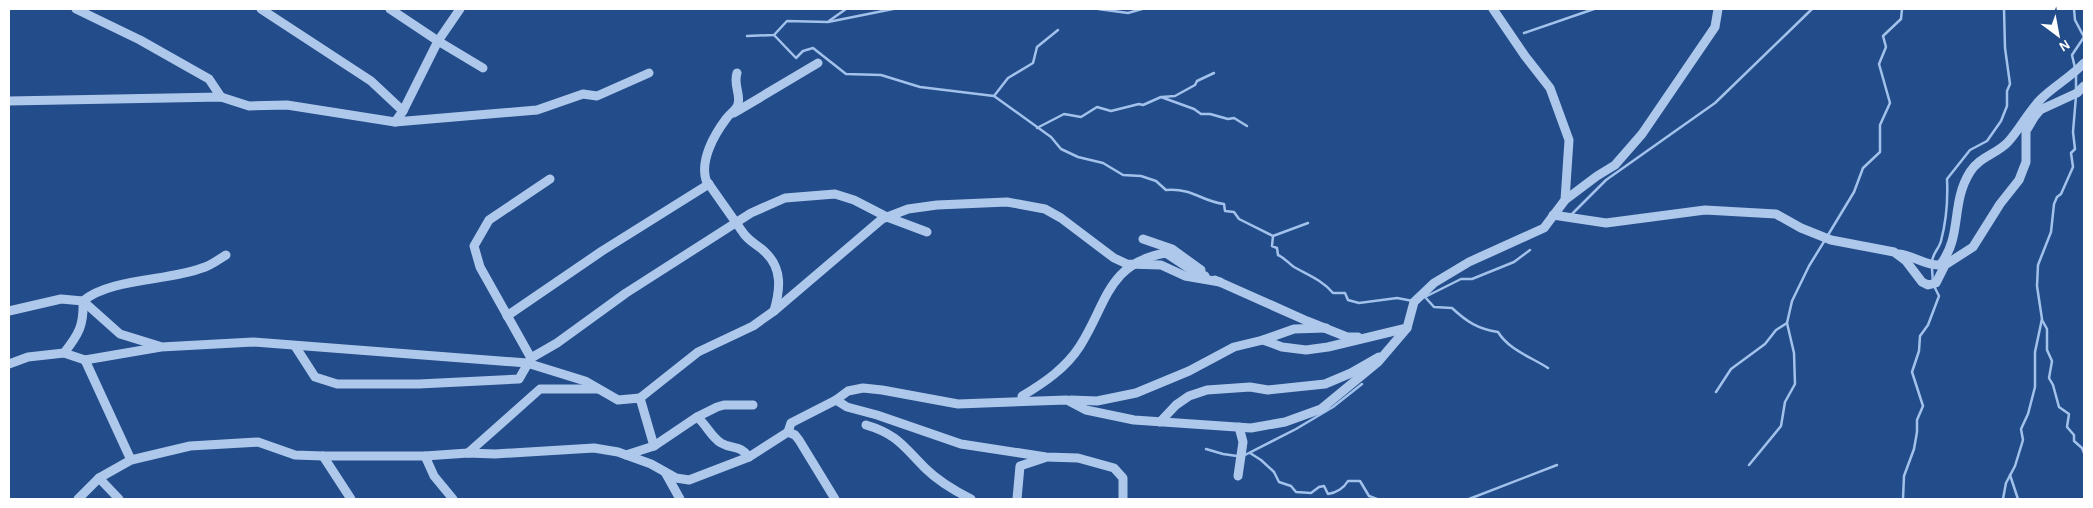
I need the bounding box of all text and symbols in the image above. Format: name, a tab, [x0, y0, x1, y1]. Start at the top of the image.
north arrow	[2033, 10, 2083, 60]
text: N	[2057, 37, 2072, 54]

